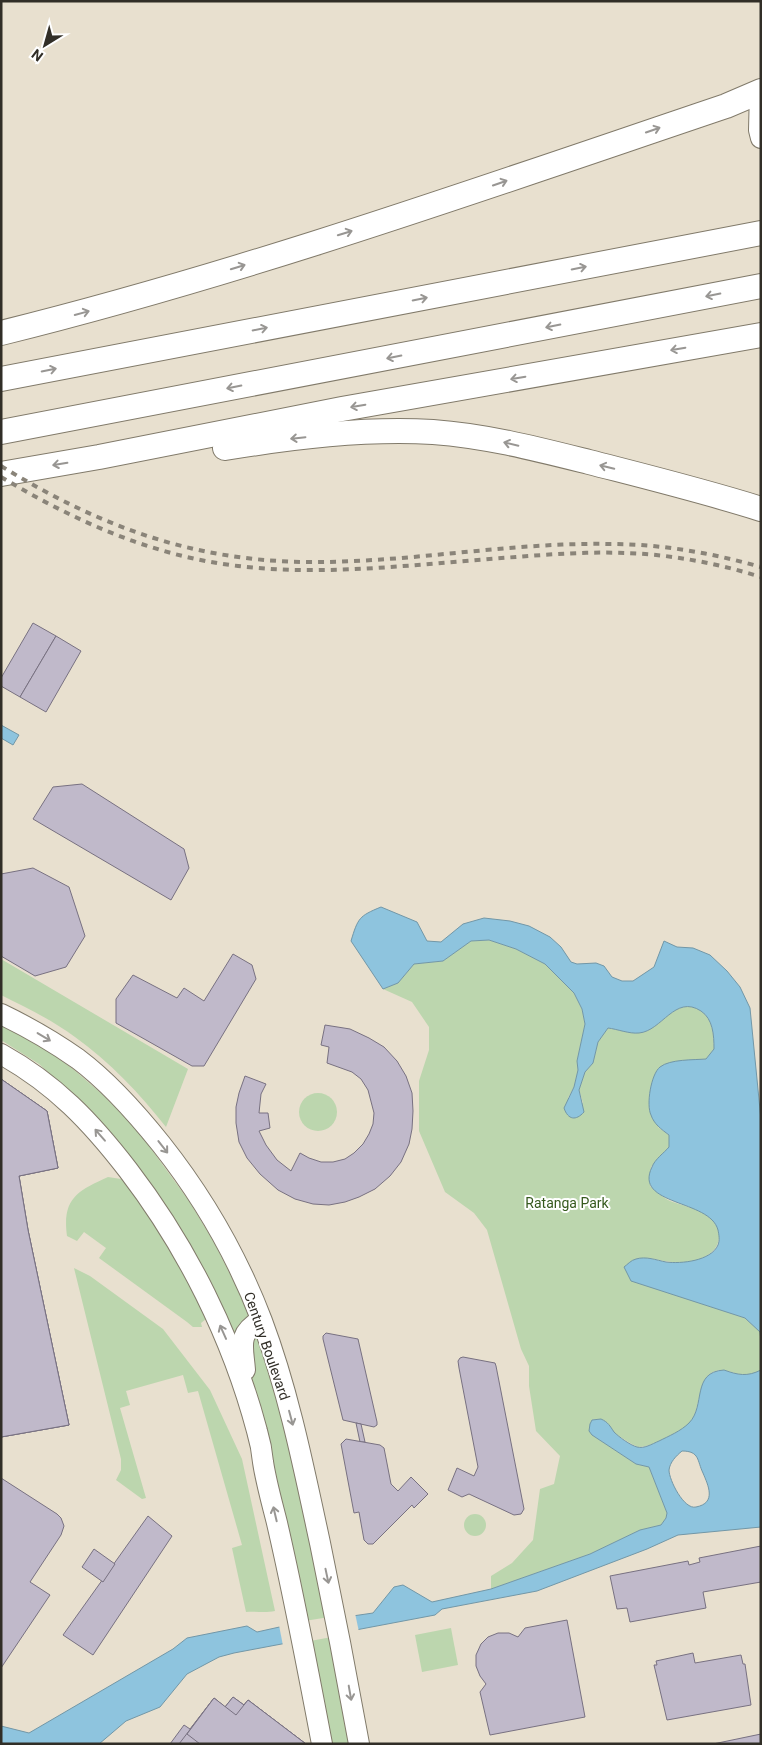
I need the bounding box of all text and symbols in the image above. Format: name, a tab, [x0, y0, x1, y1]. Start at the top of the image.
north arrow	[20, 20, 70, 70]
text: N	[28, 46, 46, 65]
one-way arrow	[645, 125, 661, 135]
one-way arrow	[491, 178, 507, 187]
one-way arrow	[337, 228, 353, 238]
one-way arrow	[230, 261, 246, 271]
one-way arrow	[571, 263, 587, 272]
one-way arrow	[705, 291, 721, 301]
one-way arrow	[411, 293, 427, 303]
one-way arrow	[74, 307, 90, 317]
one-way arrow	[546, 322, 562, 331]
one-way arrow	[252, 324, 268, 334]
one-way arrow	[671, 345, 687, 355]
one-way arrow	[386, 352, 402, 362]
one-way arrow	[41, 364, 57, 374]
one-way arrow	[511, 373, 527, 383]
one-way arrow	[227, 383, 243, 393]
one-way arrow	[351, 401, 367, 411]
one-way arrow	[290, 434, 306, 443]
one-way arrow	[504, 439, 520, 448]
one-way arrow	[52, 459, 68, 469]
one-way arrow	[600, 462, 616, 471]
one-way arrow	[37, 1033, 51, 1043]
one-way arrow	[95, 1129, 106, 1142]
one-way arrow	[157, 1140, 168, 1153]
park label: Ratanga Park	[525, 1195, 610, 1211]
street label: Century Boulevard	[241, 1290, 293, 1402]
one-way arrow	[217, 1325, 227, 1340]
one-way arrow	[287, 1409, 296, 1425]
one-way arrow	[270, 1507, 279, 1523]
one-way arrow	[322, 1568, 332, 1584]
one-way arrow	[346, 1685, 355, 1701]

